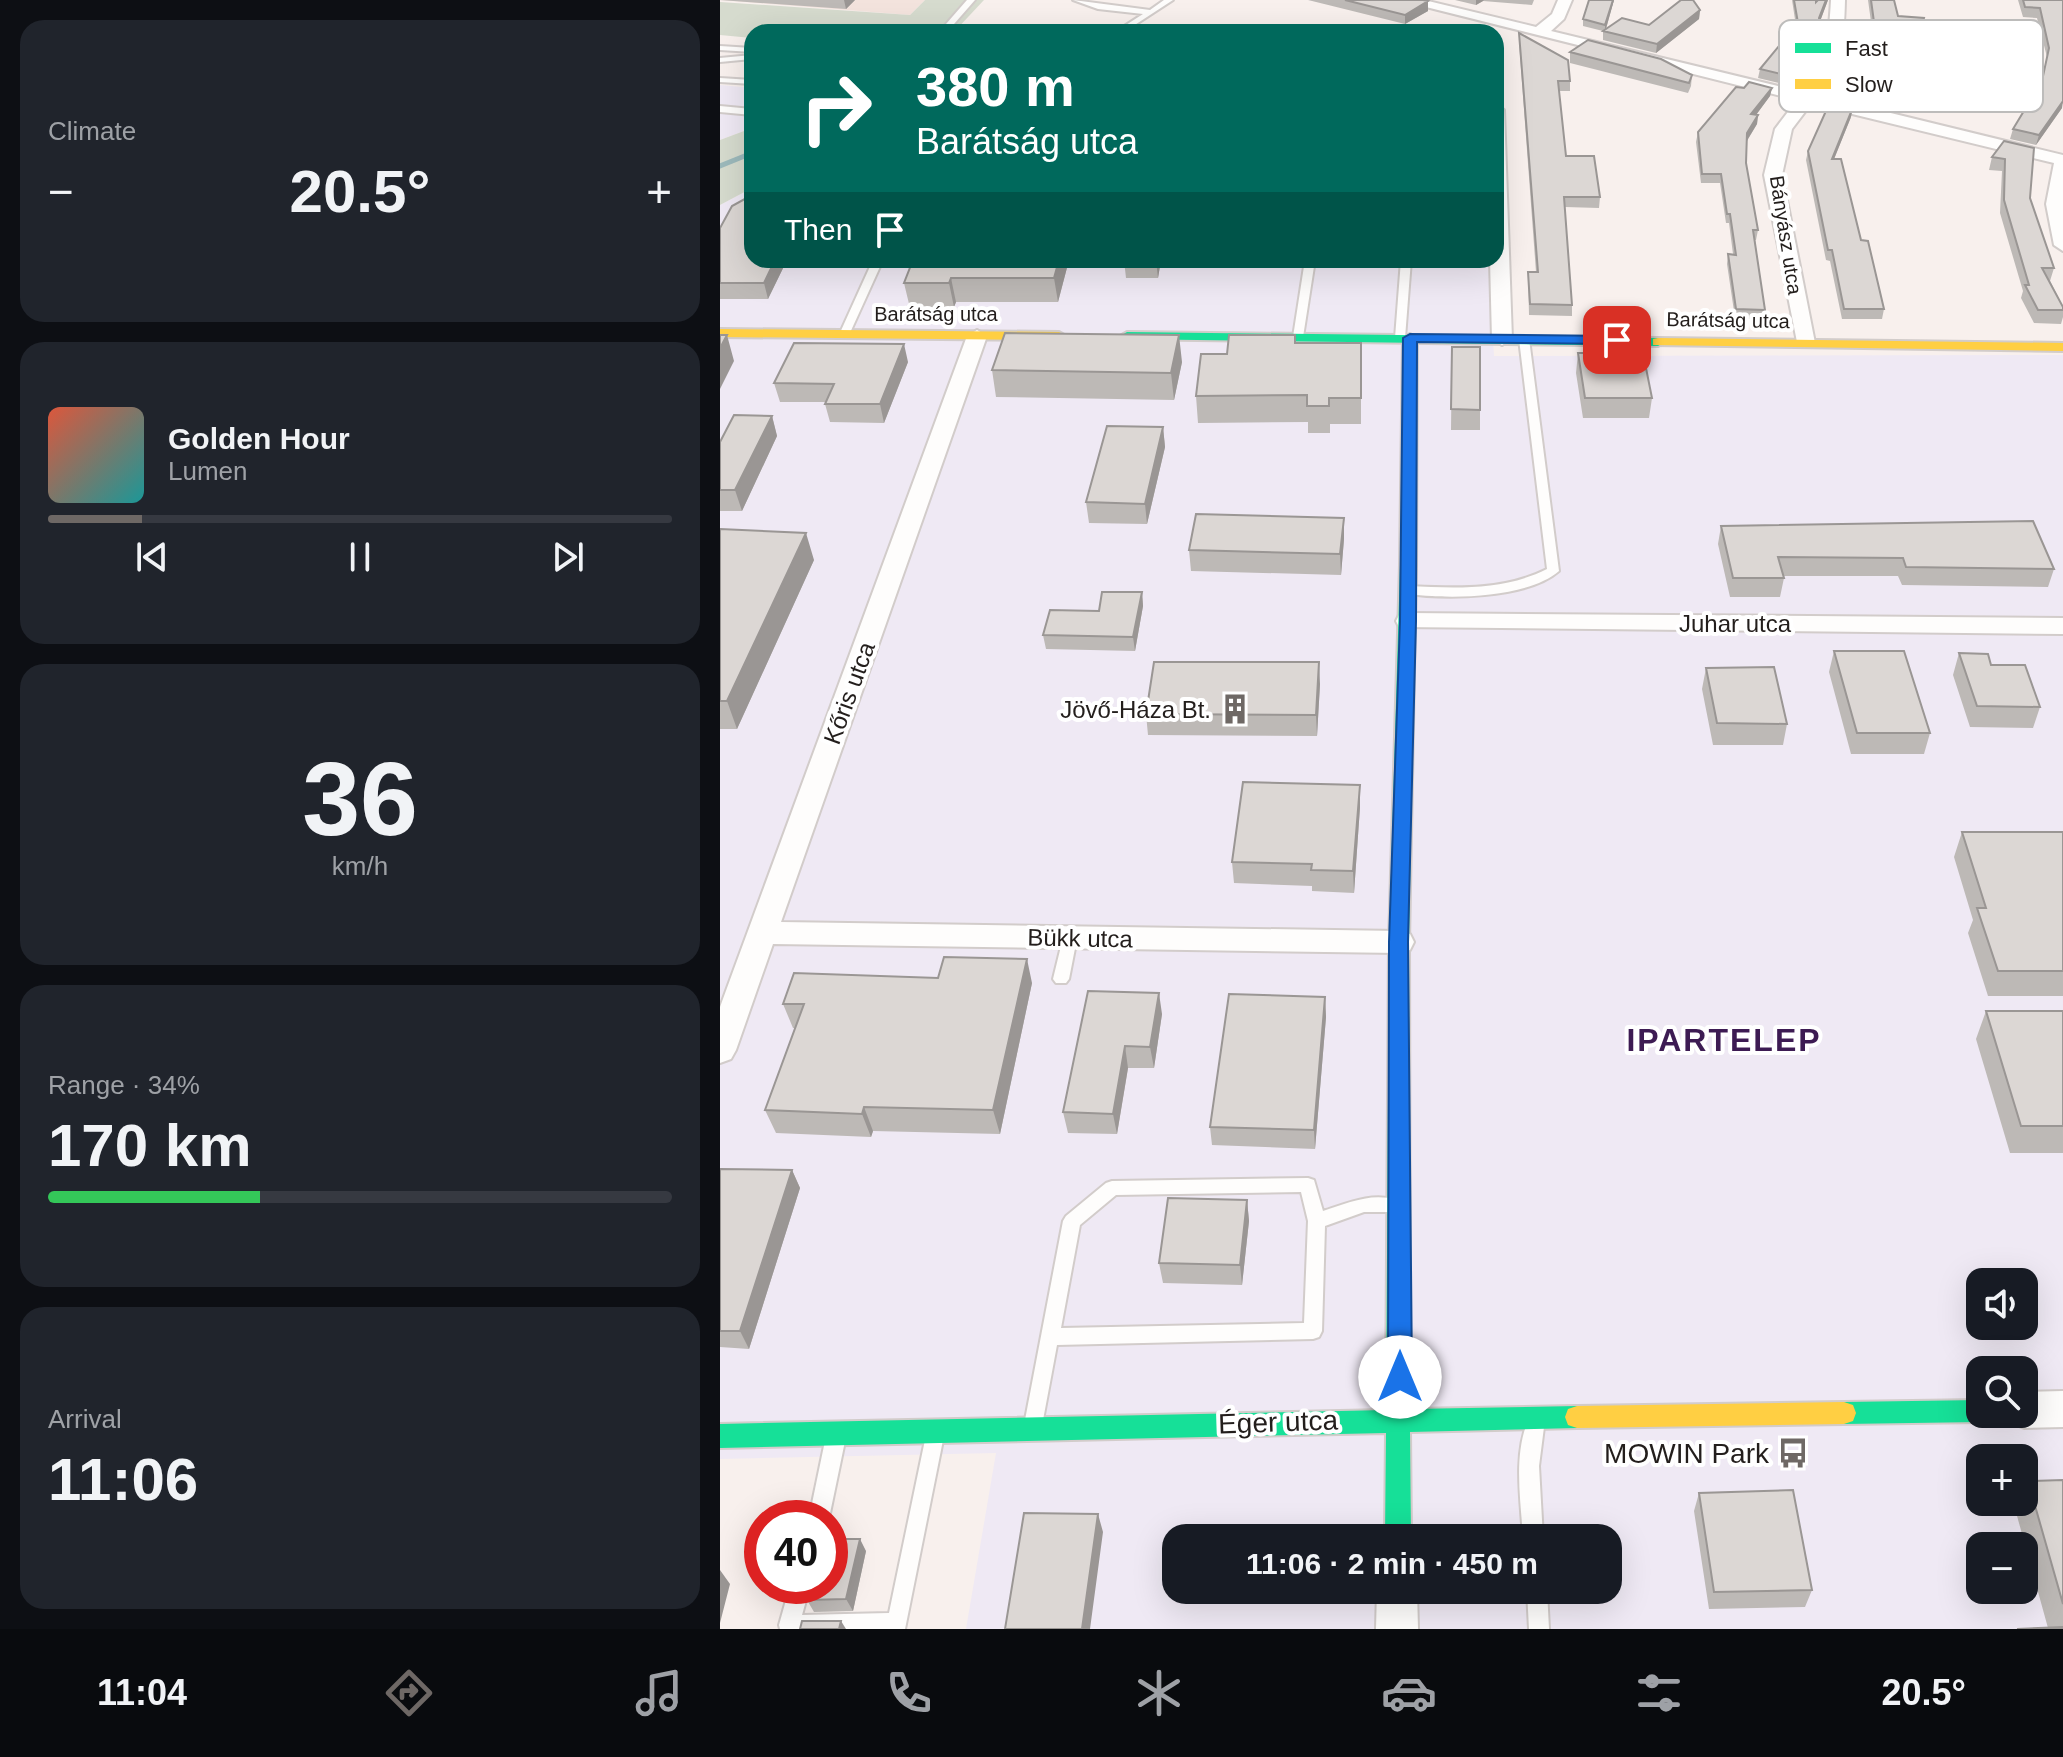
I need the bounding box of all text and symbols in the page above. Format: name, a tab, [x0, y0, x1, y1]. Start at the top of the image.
legend	[1779, 20, 2043, 112]
text: Fast	[1845, 36, 1888, 61]
text: 380 m	[916, 55, 1075, 118]
icon: right	[784, 56, 888, 160]
text: Slow	[1845, 72, 1893, 97]
text: Climate	[48, 116, 136, 146]
text: Barátság utca	[916, 121, 1138, 162]
text: 20.5°	[290, 158, 430, 225]
text: −	[48, 167, 74, 216]
text: +	[646, 167, 672, 216]
street label: Bányász utca	[1766, 174, 1806, 297]
icon: arrive	[868, 208, 912, 252]
text: Then	[784, 213, 852, 246]
street label: Barátság utca	[874, 303, 999, 325]
pin	[1583, 306, 1651, 374]
street label: Barátság utca	[1666, 308, 1791, 332]
icon: arrive	[1595, 318, 1639, 362]
text: Golden Hour	[168, 422, 350, 455]
text: Lumen	[168, 456, 248, 486]
icon: previous	[130, 535, 174, 579]
icon: pause	[338, 535, 382, 579]
icon: next	[546, 535, 590, 579]
street label: Juhar utca	[1679, 610, 1792, 637]
street label: Kőris utca	[818, 638, 880, 748]
building icon: Jövő-Háza Bt.	[1218, 692, 1252, 726]
place label: Jövő-Háza Bt.	[1060, 696, 1211, 723]
text: 36	[302, 741, 418, 857]
text: km/h	[332, 851, 388, 881]
street label: Bükk utca	[1027, 924, 1134, 952]
district label: IPARTELEP	[1626, 1022, 1822, 1058]
text: Range · 34%	[48, 1070, 200, 1100]
text: 170 km	[48, 1112, 252, 1179]
map controls	[1966, 1268, 2038, 1604]
button: sound	[1966, 1268, 2038, 1340]
position arrow	[1358, 1335, 1442, 1419]
button: search	[1966, 1356, 2038, 1428]
text: Arrival	[48, 1404, 122, 1434]
street label: Éger utca	[1218, 1404, 1339, 1440]
bus stop icon: MOWIN Park	[1776, 1436, 1810, 1470]
place label: MOWIN Park	[1604, 1438, 1770, 1469]
button: +	[1966, 1444, 2038, 1516]
text: 11:06	[48, 1446, 198, 1513]
speed limit sign: 40	[744, 1500, 848, 1604]
button: −	[1966, 1532, 2038, 1604]
text: 11:06 · 2 min · 450 m	[1246, 1547, 1538, 1580]
icon: directions	[381, 1665, 437, 1721]
icon: music	[631, 1665, 687, 1721]
icon: phone	[881, 1665, 937, 1721]
icon: climate	[1131, 1665, 1187, 1721]
icon: car	[1381, 1665, 1437, 1721]
icon: filters	[1631, 1665, 1687, 1721]
text: 11:04	[97, 1672, 187, 1713]
text: 20.5°	[1881, 1672, 1966, 1713]

